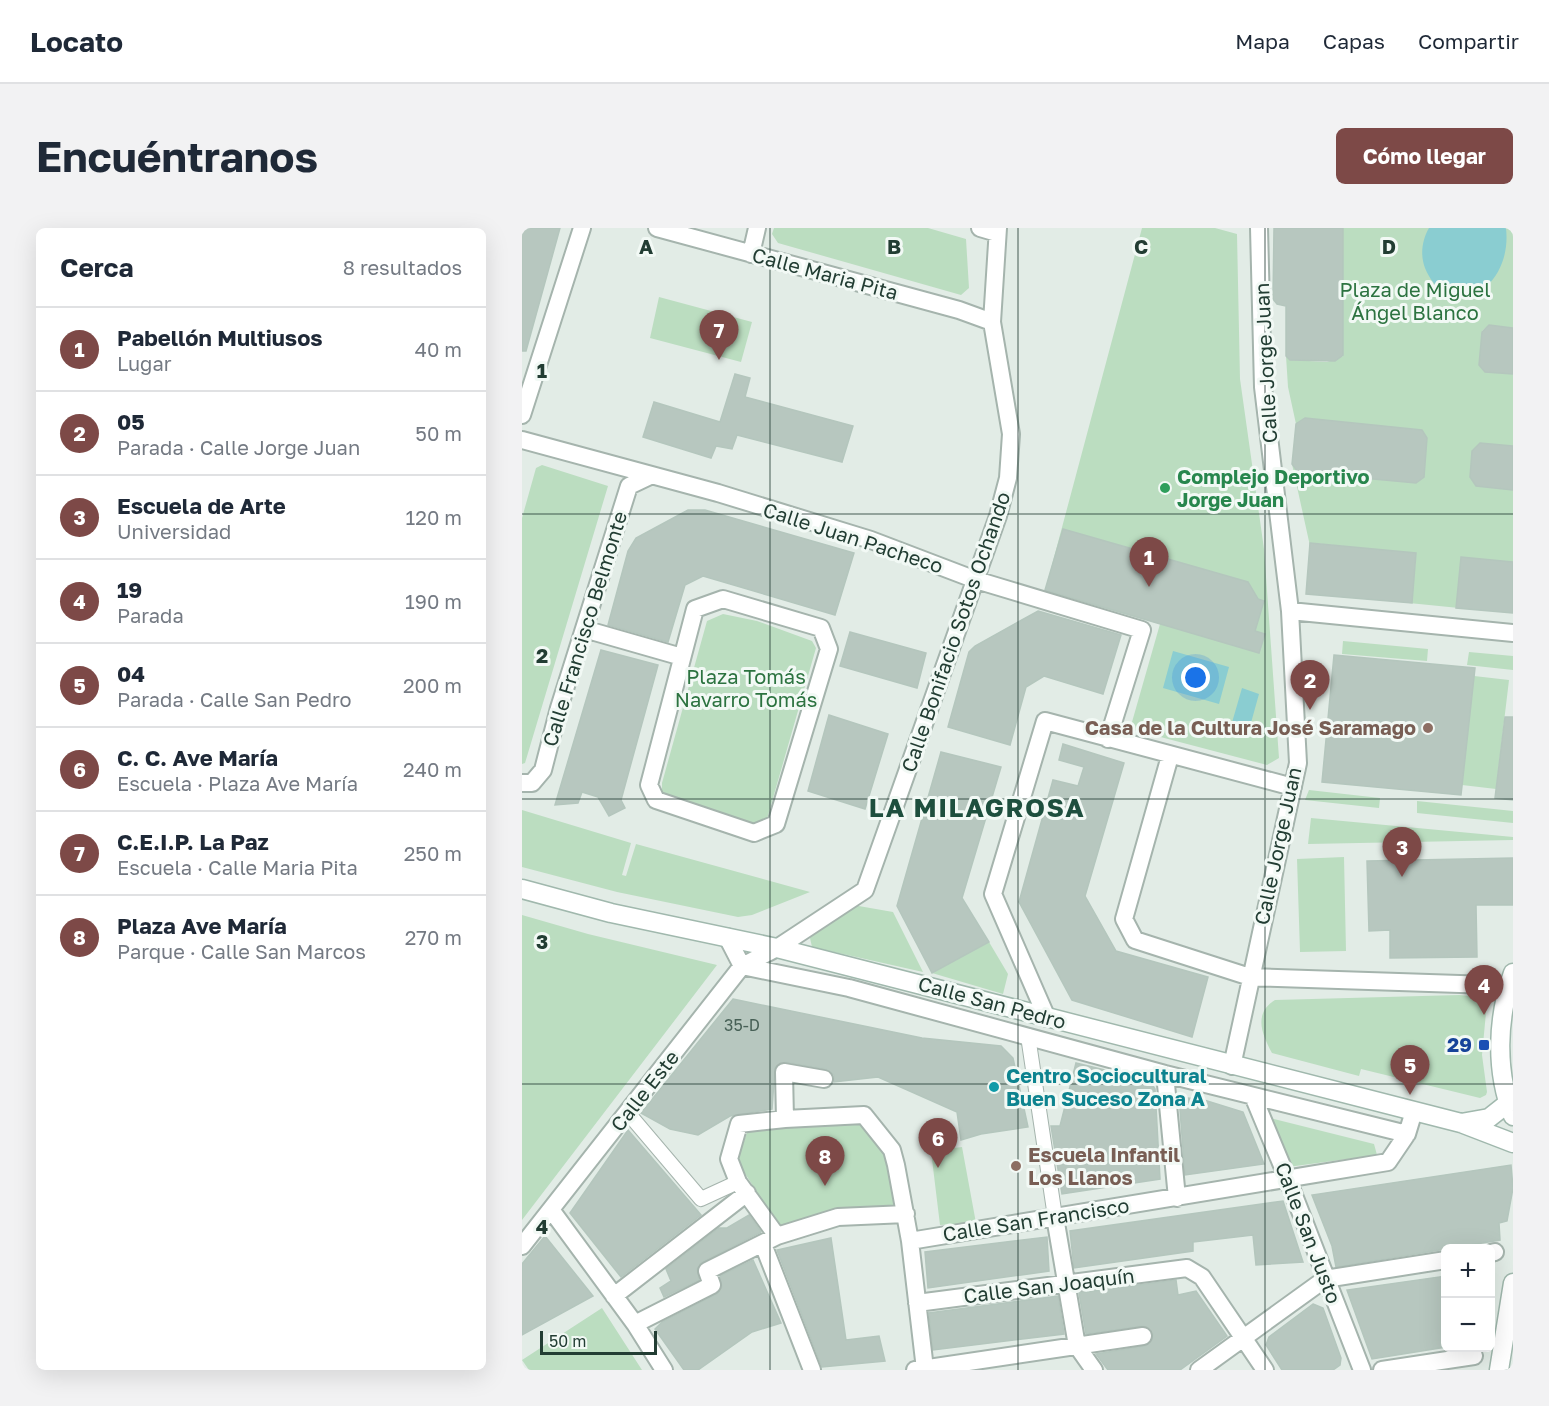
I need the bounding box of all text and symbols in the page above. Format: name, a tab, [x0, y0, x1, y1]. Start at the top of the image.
text: Locato	[30, 25, 123, 58]
text: Mapa	[1235, 28, 1290, 54]
text: Capas	[1323, 28, 1385, 54]
text: Compartir	[1418, 28, 1519, 54]
button: Cómo llegar	[1336, 128, 1513, 184]
text: Encuéntranos	[36, 131, 318, 181]
text: A	[639, 234, 653, 258]
text: B	[887, 234, 901, 258]
text: C	[1134, 234, 1148, 258]
text: D	[1382, 234, 1396, 258]
street label: Calle Maria Pita	[750, 242, 901, 304]
text: Cerca	[60, 252, 134, 283]
text: 8 resultados	[343, 255, 462, 279]
park label: Plaza de Miguel Ángel Blanco	[1339, 277, 1491, 324]
street label: Calle Jorge Juan	[1249, 282, 1281, 444]
pin: 7	[700, 310, 738, 360]
text: Pabellón Multiusos	[117, 324, 323, 351]
text: 1	[74, 337, 85, 361]
text: 40 m	[415, 337, 462, 361]
text: Lugar	[117, 351, 172, 375]
text: 1	[537, 358, 547, 382]
text: 05	[117, 408, 145, 435]
text: 2	[73, 421, 86, 445]
text: 50 m	[415, 421, 462, 445]
text: Parada · Calle Jorge Juan	[117, 435, 360, 459]
place label: Complejo Deportivo Jorge Juan	[1177, 464, 1370, 511]
marker: Complejo Deportivo Jorge Juan	[1158, 481, 1172, 495]
street label: Calle Bonifacio Sotos Ochando	[896, 488, 1014, 775]
text: Escuela de Arte	[117, 492, 286, 519]
street label: Calle Juan Pacheco	[760, 497, 946, 577]
text: 3	[73, 505, 86, 529]
text: 120 m	[406, 505, 462, 529]
street label: Calle Francisco Belmonte	[537, 508, 631, 749]
text: Universidad	[117, 519, 231, 543]
pin: 1	[1130, 538, 1168, 587]
text: 19	[117, 576, 142, 603]
text: 4	[73, 589, 86, 613]
text: 190 m	[405, 589, 462, 613]
text: Parada	[117, 603, 184, 627]
text: 2	[536, 643, 548, 667]
text: 04	[117, 660, 145, 687]
pin: 2	[1290, 660, 1330, 710]
your location	[1181, 663, 1210, 692]
park label: Plaza Tomás Navarro Tomás	[675, 664, 817, 711]
text: 5	[73, 673, 86, 697]
text: 200 m	[403, 673, 462, 697]
text: Parada · Calle San Pedro	[117, 687, 352, 711]
place label: Casa de la Cultura José Saramago	[1085, 715, 1416, 739]
marker: Casa de la Cultura José Saramago	[1421, 721, 1435, 735]
text: C. C. Ave María	[117, 744, 278, 771]
text: 6	[73, 757, 86, 781]
text: 240 m	[403, 757, 462, 781]
street label: Calle Jorge Juan	[1249, 765, 1305, 927]
text: Escuela · Plaza Ave María	[117, 771, 358, 795]
district label: LA MILAGROSA	[869, 792, 1085, 823]
text: C.E.I.P. La Paz	[117, 828, 269, 855]
pin: 3	[1382, 828, 1422, 877]
text: 7	[74, 841, 85, 865]
text: 250 m	[404, 841, 462, 865]
text: Escuela · Calle Maria Pita	[117, 855, 358, 879]
text: Plaza Ave María	[117, 912, 287, 939]
text: 8	[73, 925, 86, 949]
text: 270 m	[405, 925, 462, 949]
text: 3	[536, 929, 548, 953]
text: Parque · Calle San Marcos	[117, 939, 366, 963]
pin: 4	[1464, 966, 1504, 1015]
street label: Calle San Pedro	[916, 971, 1069, 1033]
house number: 35-D	[724, 1015, 760, 1035]
place label: 29	[1447, 1032, 1472, 1056]
marker: 29	[1477, 1038, 1491, 1052]
street label: Calle Este	[605, 1045, 683, 1136]
pin: 5	[1390, 1046, 1430, 1095]
place label: Centro Sociocultural Buen Suceso Zona A	[1006, 1063, 1207, 1110]
marker: Centro Sociocultural Buen Suceso Zona A	[987, 1080, 1001, 1094]
pin: 6	[918, 1118, 958, 1168]
pin: 8	[806, 1136, 844, 1186]
place label: Escuela Infantil Los Llanos	[1028, 1142, 1180, 1189]
marker: Escuela Infantil Los Llanos	[1009, 1159, 1023, 1173]
street label: Calle San Justo	[1271, 1159, 1347, 1307]
street label: Calle San Francisco	[941, 1192, 1131, 1246]
text: 4	[536, 1214, 548, 1238]
map controls	[1441, 1244, 1495, 1352]
button: +	[1441, 1244, 1495, 1298]
street label: Calle San Joaquín	[962, 1263, 1136, 1307]
button: −	[1441, 1298, 1495, 1352]
scale bar	[540, 1328, 657, 1356]
text: 50 m	[549, 1331, 586, 1351]

